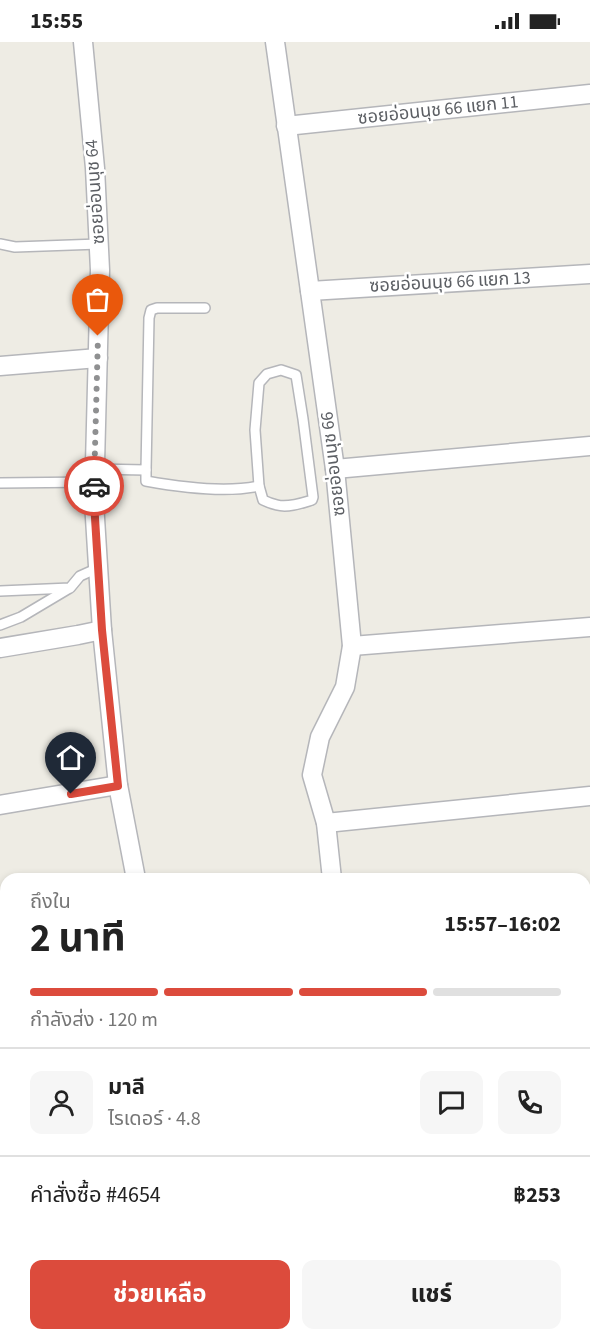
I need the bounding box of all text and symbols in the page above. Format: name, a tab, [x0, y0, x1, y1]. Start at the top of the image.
text: 15:55	[30, 5, 83, 37]
street label: ซอยอ่อนนุช 66 แยก 11	[356, 89, 520, 131]
street label: ซอยอ่อนนุช 64	[79, 139, 111, 245]
street label: ซอยอ่อนนุช 66 แยก 13	[369, 265, 531, 299]
pin	[72, 274, 123, 336]
icon: bag	[81, 283, 114, 316]
street label: ซอยอ่อนนุช 66	[314, 410, 352, 518]
courier	[64, 456, 124, 516]
icon: car	[78, 470, 111, 503]
pin	[45, 732, 96, 794]
icon: home	[54, 741, 87, 774]
text: ถึงใน	[30, 888, 71, 916]
text: 15:57–16:02	[444, 908, 561, 940]
text: 2 นาที	[30, 911, 126, 967]
text: กำลังส่ง · 120 m	[30, 1006, 158, 1034]
button: person	[30, 1071, 93, 1134]
text: มาลี	[108, 1071, 145, 1103]
button: chat	[420, 1071, 483, 1134]
button: phone	[498, 1071, 561, 1134]
text: ไรเดอร์ · 4.8	[108, 1105, 201, 1133]
text: คำสั่งซื้อ #4654	[30, 1179, 161, 1211]
text: ฿253	[513, 1179, 561, 1211]
button: ช่วยเหลือ	[30, 1260, 290, 1329]
button: แชร์	[302, 1260, 561, 1329]

